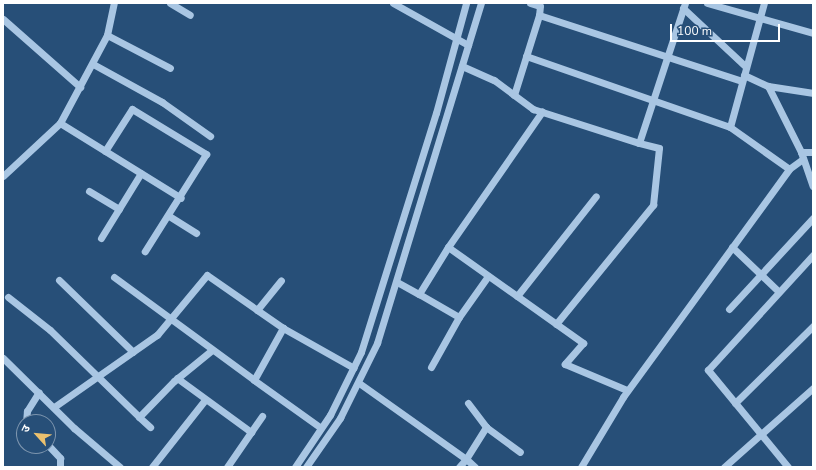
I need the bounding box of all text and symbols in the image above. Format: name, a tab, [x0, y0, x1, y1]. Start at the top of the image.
scale bar	[672, 16, 782, 42]
text: 100 m	[677, 23, 712, 39]
north arrow	[16, 414, 56, 454]
text: उ	[18, 423, 34, 435]

